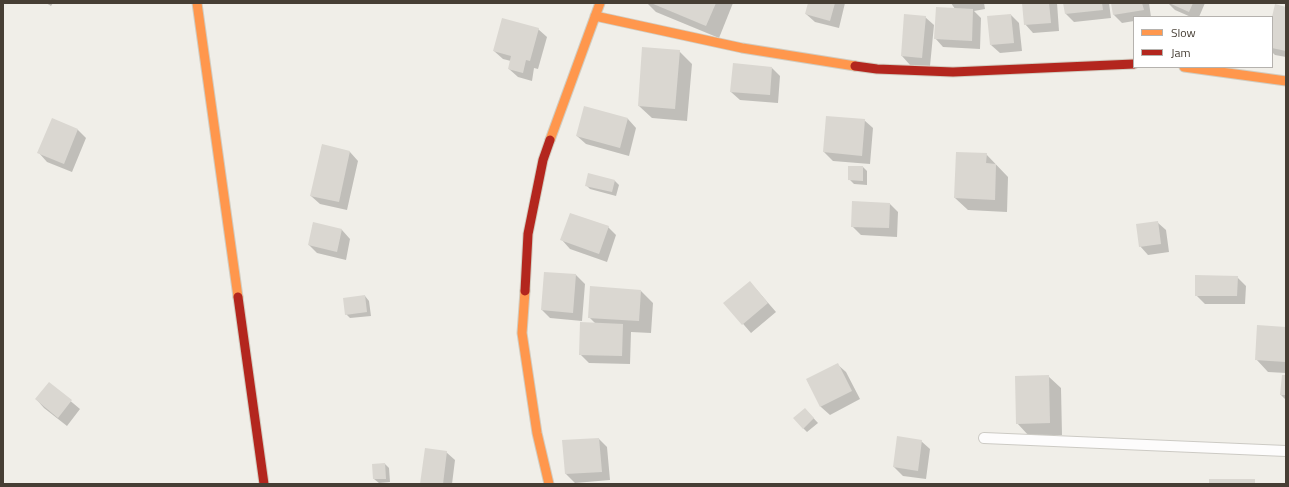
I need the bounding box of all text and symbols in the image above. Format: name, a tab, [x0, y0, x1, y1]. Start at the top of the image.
legend	[1133, 16, 1273, 68]
text: Slow	[1171, 23, 1196, 42]
text: Jam	[1171, 43, 1191, 62]

